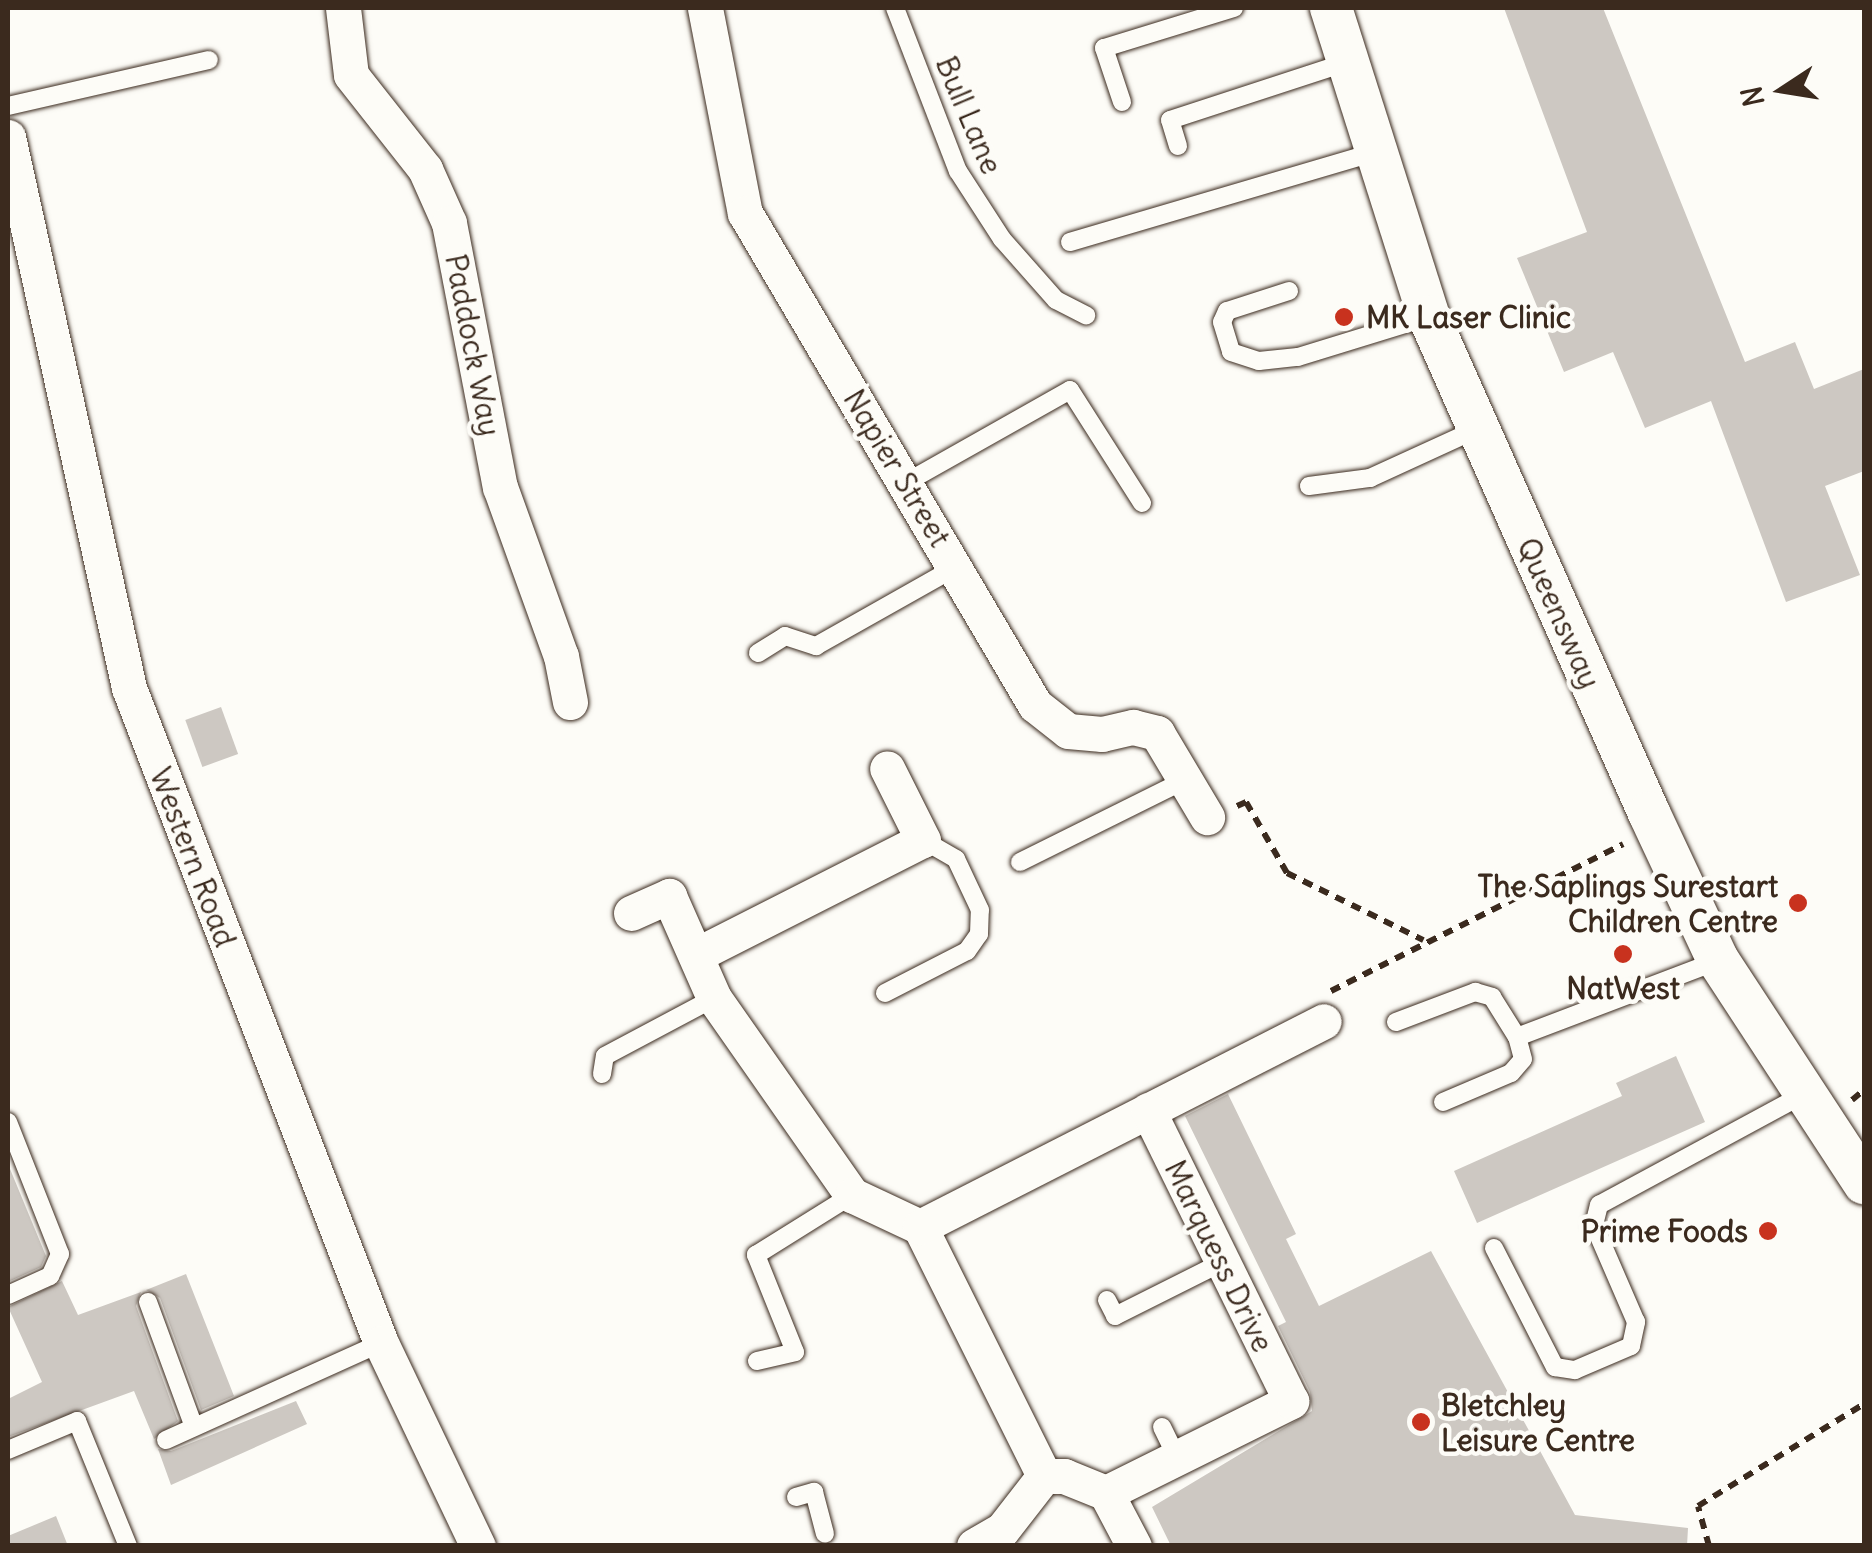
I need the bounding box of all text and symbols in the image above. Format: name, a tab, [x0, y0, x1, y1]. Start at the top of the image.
north arrow	[1732, 40, 1832, 140]
street label: Bull Lane	[928, 51, 1010, 179]
text: N	[1733, 83, 1772, 109]
street label: Paddock Way	[438, 251, 508, 439]
place label: MK Laser Clinic	[1366, 299, 1571, 335]
marker: MK Laser Clinic	[1331, 304, 1357, 330]
street label: Napier Street	[836, 383, 958, 553]
street label: Queensway	[1510, 532, 1608, 694]
street label: Western Road	[142, 762, 244, 952]
place label: The Saplings Surestart Children Centre	[1477, 868, 1778, 938]
marker: The Saplings Surestart Children Centre	[1787, 892, 1809, 914]
marker: NatWest	[1612, 943, 1634, 965]
place label: NatWest	[1566, 970, 1680, 1006]
street label: Marquess Drive	[1157, 1154, 1281, 1358]
place label: Prime Foods	[1581, 1213, 1748, 1249]
marker: Prime Foods	[1757, 1220, 1779, 1242]
place label: Bletchley Leisure Centre	[1441, 1387, 1635, 1458]
marker: Bletchley Leisure Centre	[1410, 1411, 1432, 1433]

